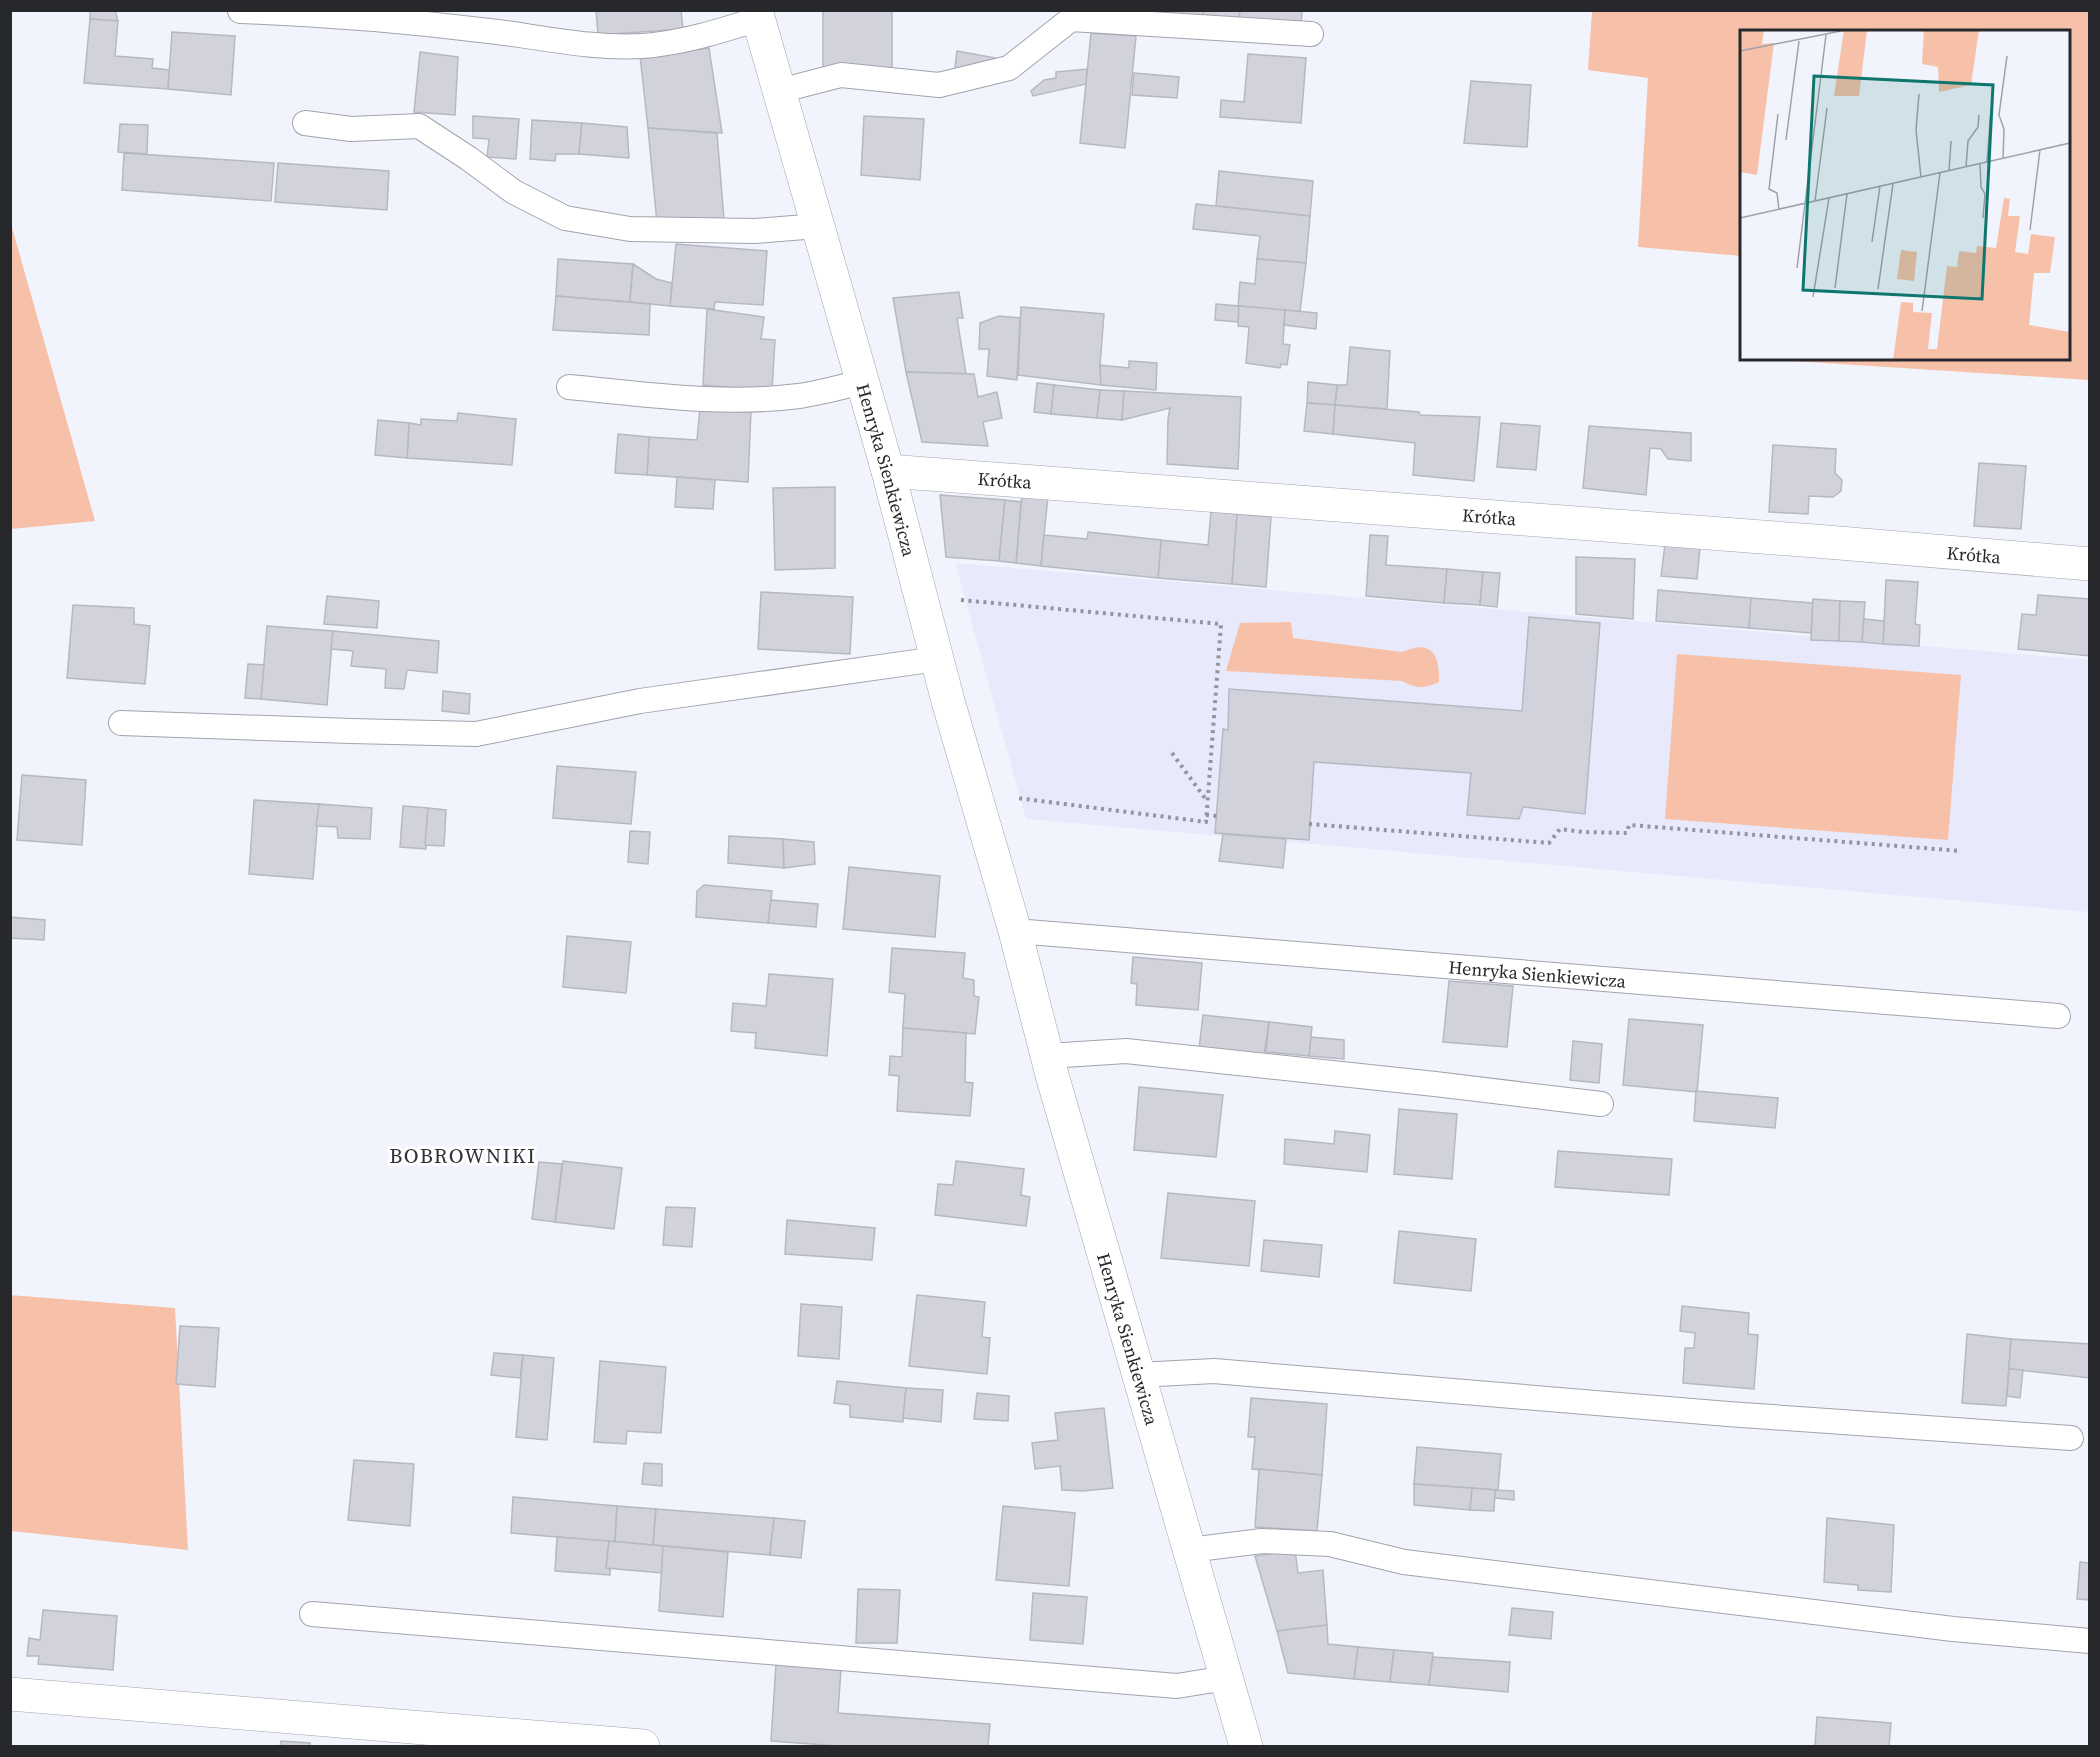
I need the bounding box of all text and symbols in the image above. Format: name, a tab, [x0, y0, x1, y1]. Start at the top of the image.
inset map	[1740, 30, 2070, 360]
street label: Henryka Sienkiewicza	[851, 380, 922, 560]
street label: Krótka	[977, 465, 1033, 494]
street label: Krótka	[1461, 502, 1518, 531]
street label: Krótka	[1946, 540, 2003, 569]
street label: Henryka Sienkiewicza	[1448, 954, 1628, 993]
district label: BOBROWNIKI	[389, 1141, 537, 1170]
street label: Henryka Sienkiewicza	[1092, 1250, 1165, 1429]

